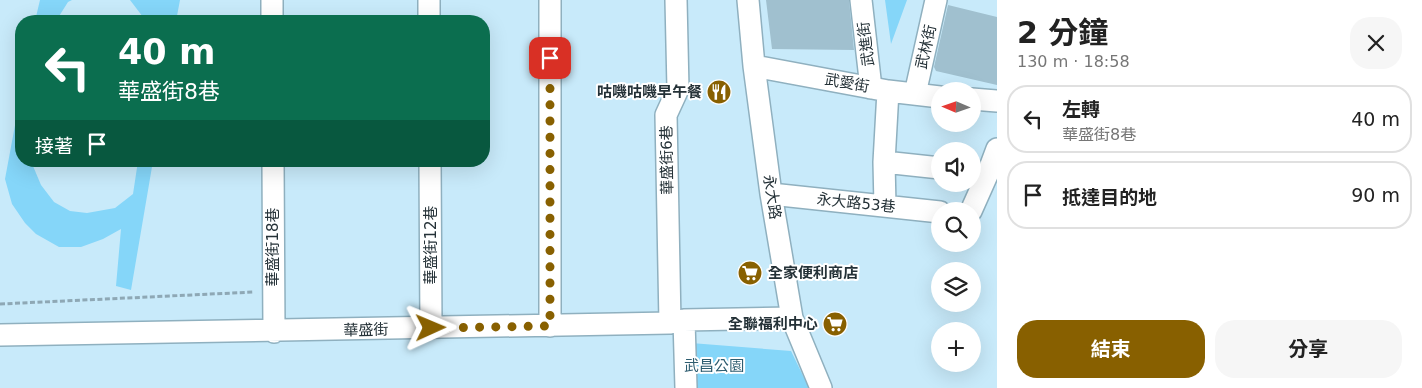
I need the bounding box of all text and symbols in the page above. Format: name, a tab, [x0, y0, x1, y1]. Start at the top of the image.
text: 2 分鐘	[1017, 15, 1108, 50]
button: close	[1350, 17, 1402, 69]
street label: 武進街	[854, 21, 878, 67]
street label: 武林街	[912, 23, 940, 71]
text: 40 m	[118, 32, 215, 72]
icon: left	[35, 35, 100, 100]
pin	[529, 37, 571, 79]
icon: arrive	[536, 44, 564, 72]
text: 130 m · 18:58	[1017, 52, 1130, 71]
street label: 武愛街	[823, 70, 871, 96]
text: 華盛街8巷	[118, 79, 220, 104]
restaurant icon: 咕嘰咕嘰早午餐	[706, 79, 732, 105]
north arrow	[931, 82, 981, 132]
map controls	[931, 82, 981, 372]
place label: 咕嘰咕嘰早午餐	[597, 83, 702, 101]
text: 左轉	[1062, 98, 1100, 120]
icon: left	[1019, 105, 1047, 133]
text: 40 m	[1351, 108, 1400, 130]
street label: 華盛街6巷	[657, 125, 677, 195]
text: 華盛街8巷	[1062, 125, 1136, 144]
icon: arrive	[83, 130, 111, 158]
text: 接著	[35, 135, 73, 157]
button: sound	[931, 142, 981, 192]
street label: 永大路	[760, 173, 784, 221]
icon: arrive	[1019, 181, 1047, 209]
text: 90 m	[1351, 184, 1400, 206]
text: 抵達目的地	[1062, 186, 1157, 208]
street label: 永大路53巷	[816, 190, 896, 216]
button: search	[931, 202, 981, 252]
street label: 華盛街12巷	[422, 205, 440, 285]
street label: 華盛街18巷	[264, 207, 282, 287]
supermarket icon: 全家便利商店	[737, 260, 763, 286]
button: layers	[931, 262, 981, 312]
place label: 全家便利商店	[768, 264, 858, 282]
position arrow	[404, 301, 456, 353]
supermarket icon: 全聯福利中心	[822, 311, 848, 337]
place label: 全聯福利中心	[728, 315, 818, 333]
button: 結束	[1017, 320, 1205, 378]
button: 分享	[1215, 320, 1402, 378]
street label: 華盛街	[343, 321, 389, 339]
button: +	[931, 322, 981, 372]
park label: 武昌公園	[684, 357, 744, 375]

